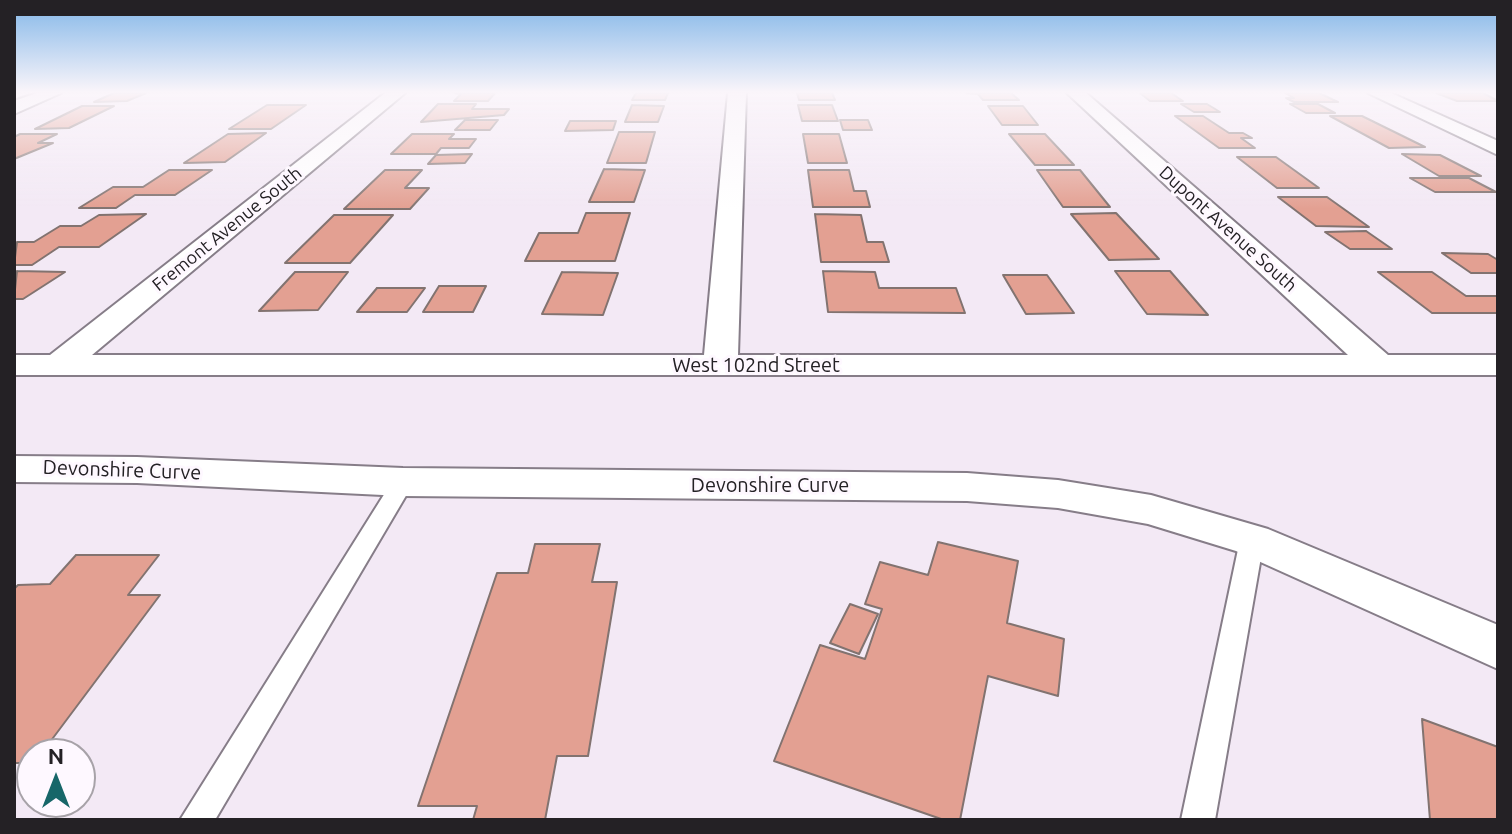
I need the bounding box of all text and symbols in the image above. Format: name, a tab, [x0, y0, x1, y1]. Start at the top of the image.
street label: Dupont Avenue South	[1155, 161, 1301, 297]
street label: Fremont Avenue South	[148, 162, 306, 296]
street label: West 102nd Street	[672, 353, 840, 377]
street label: Devonshire Curve	[42, 455, 202, 485]
street label: Devonshire Curve	[691, 473, 849, 497]
north arrow	[16, 738, 96, 818]
text: N	[48, 743, 64, 768]

